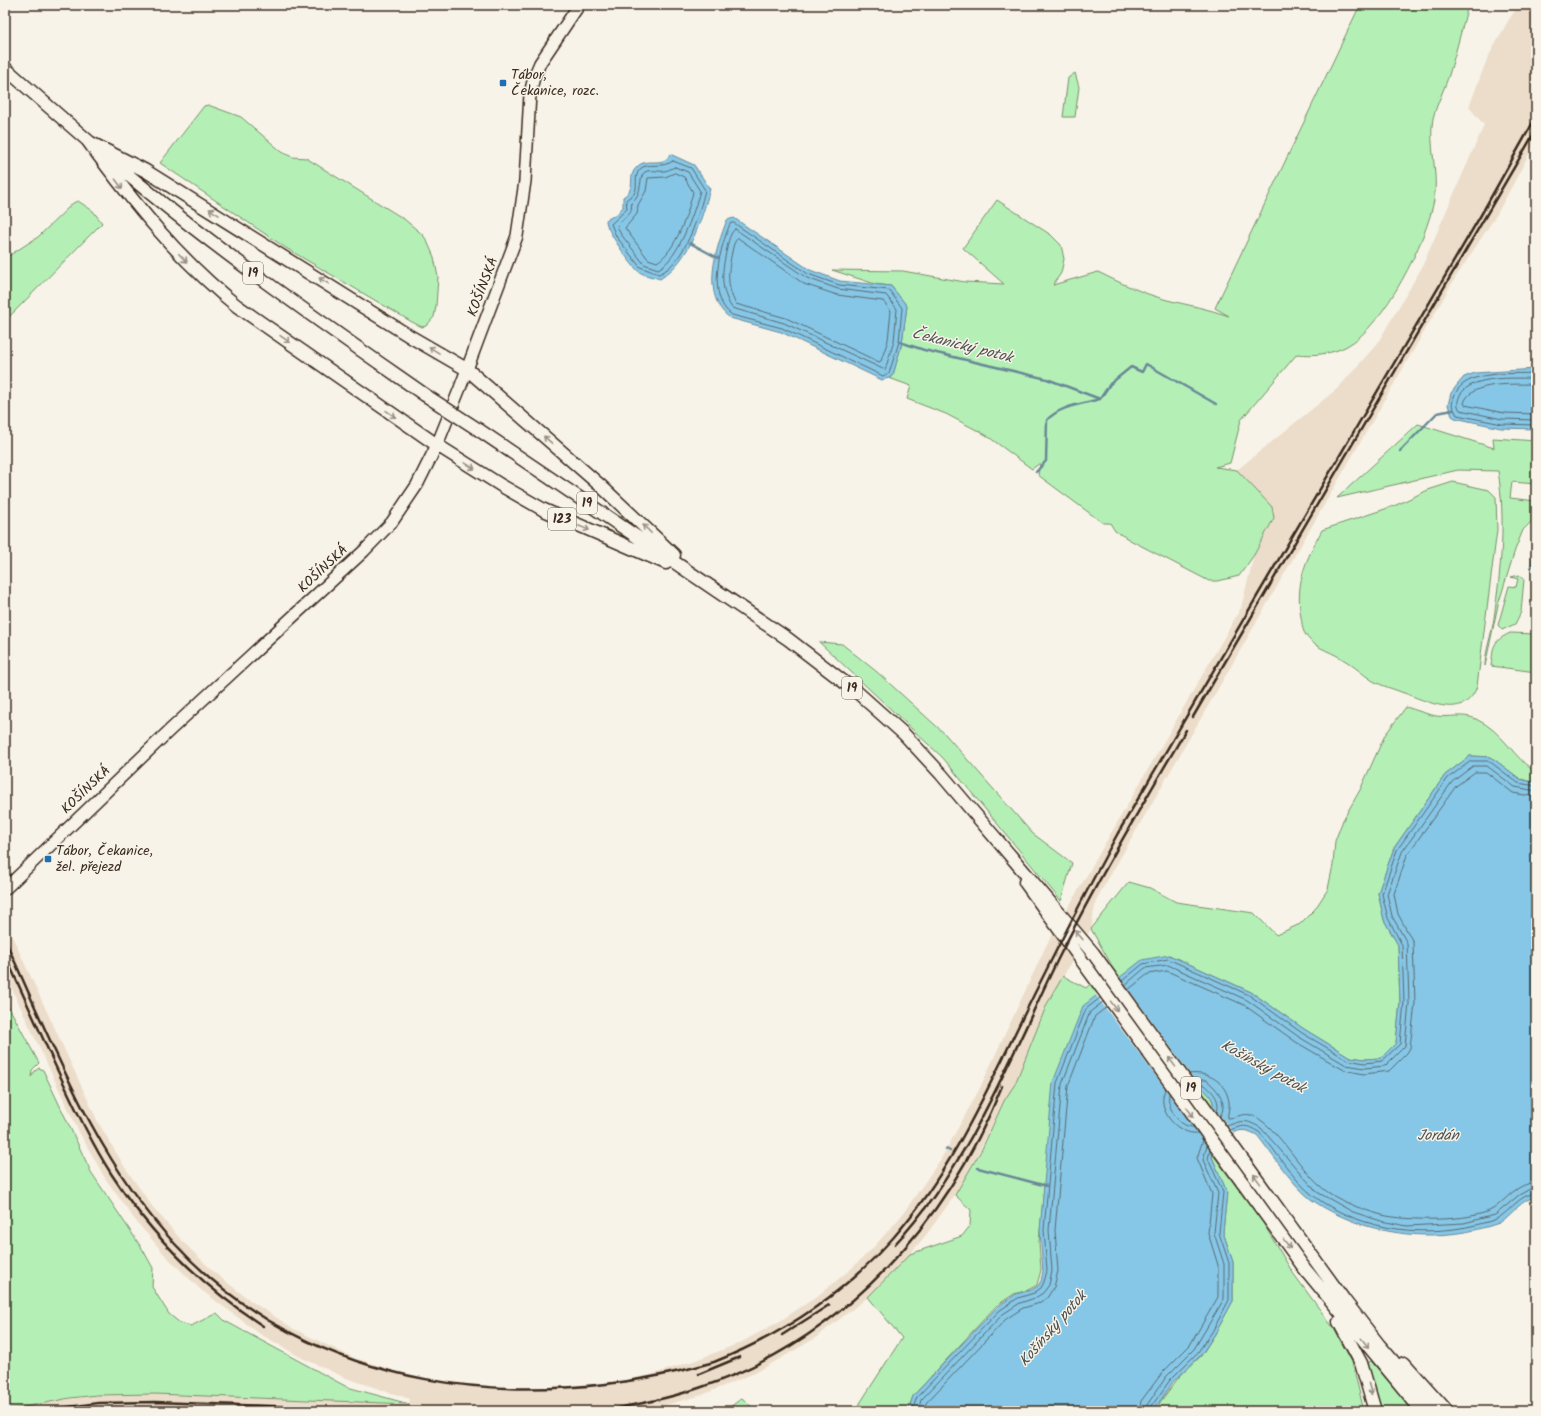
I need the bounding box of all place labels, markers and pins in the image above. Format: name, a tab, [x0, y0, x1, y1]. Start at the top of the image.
place label: Tábor, Čekanice, rozc.	[511, 64, 599, 102]
marker: Tábor, Čekanice, rozc.	[498, 78, 508, 88]
place label: Tábor, Čekanice, žel. přejezd	[56, 840, 153, 878]
marker: Tábor, Čekanice, žel. přejezd	[43, 854, 53, 864]

